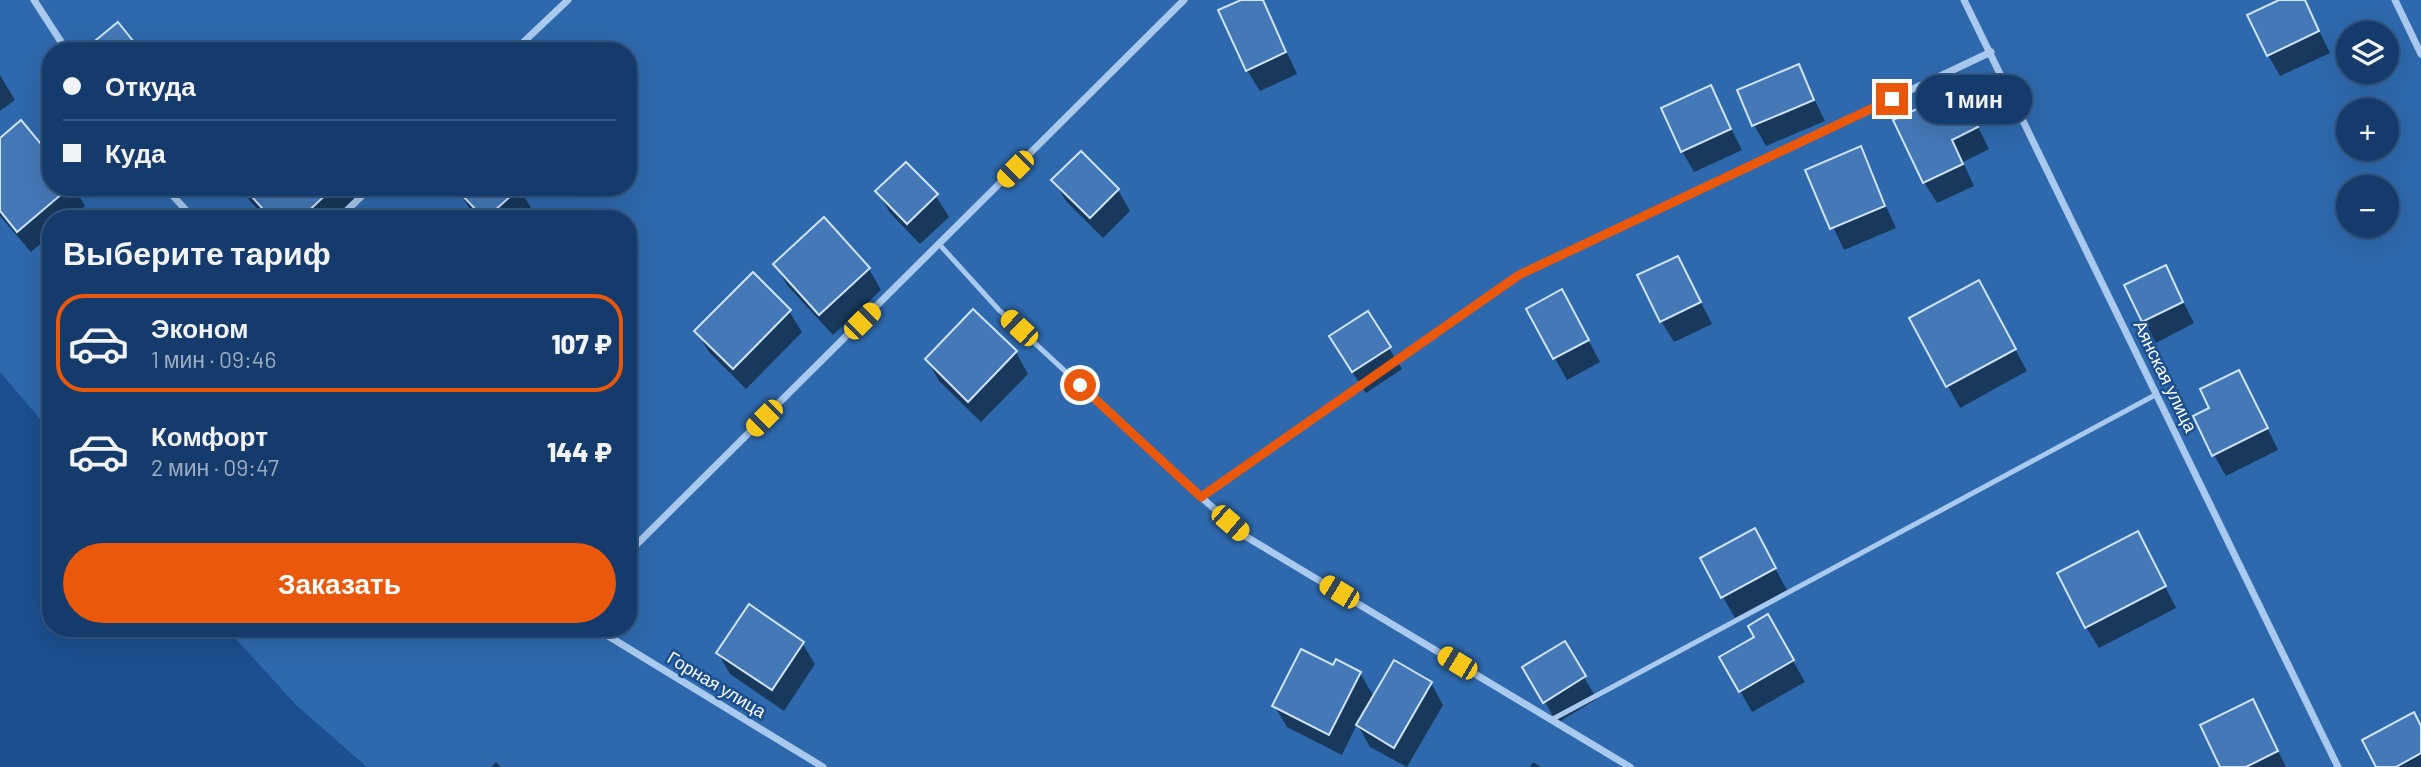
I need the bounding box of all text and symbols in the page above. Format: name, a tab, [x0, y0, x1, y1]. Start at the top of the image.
map controls	[2336, 21, 2399, 238]
button: layers	[2336, 21, 2399, 84]
text: Откуда	[105, 70, 196, 101]
callout: 1 мин	[1916, 74, 2032, 124]
route end	[1876, 83, 1908, 115]
text: 1 мин	[1945, 85, 2003, 113]
button: +	[2336, 98, 2399, 161]
text: Куда	[105, 137, 166, 168]
car	[993, 147, 1038, 191]
button: −	[2336, 175, 2399, 238]
text: Выберите тариф	[63, 233, 331, 271]
car	[840, 299, 885, 343]
car	[997, 306, 1042, 350]
icon: car	[67, 312, 130, 375]
text: Эконом	[151, 312, 249, 343]
street label: Аянская улица	[2129, 316, 2203, 436]
text: 107 ₽	[551, 328, 612, 359]
text: 1 мин · 09:46	[151, 345, 276, 373]
route start	[1064, 369, 1096, 401]
car	[742, 396, 787, 440]
icon: car	[67, 420, 130, 483]
text: Комфорт	[151, 420, 268, 451]
text: 144 ₽	[547, 436, 612, 467]
text: 2 мин · 09:47	[151, 453, 279, 481]
car	[1208, 501, 1253, 545]
button: Заказать	[63, 543, 616, 623]
car	[1316, 572, 1363, 612]
car	[1434, 643, 1481, 683]
street label: Горная улица	[664, 646, 771, 723]

